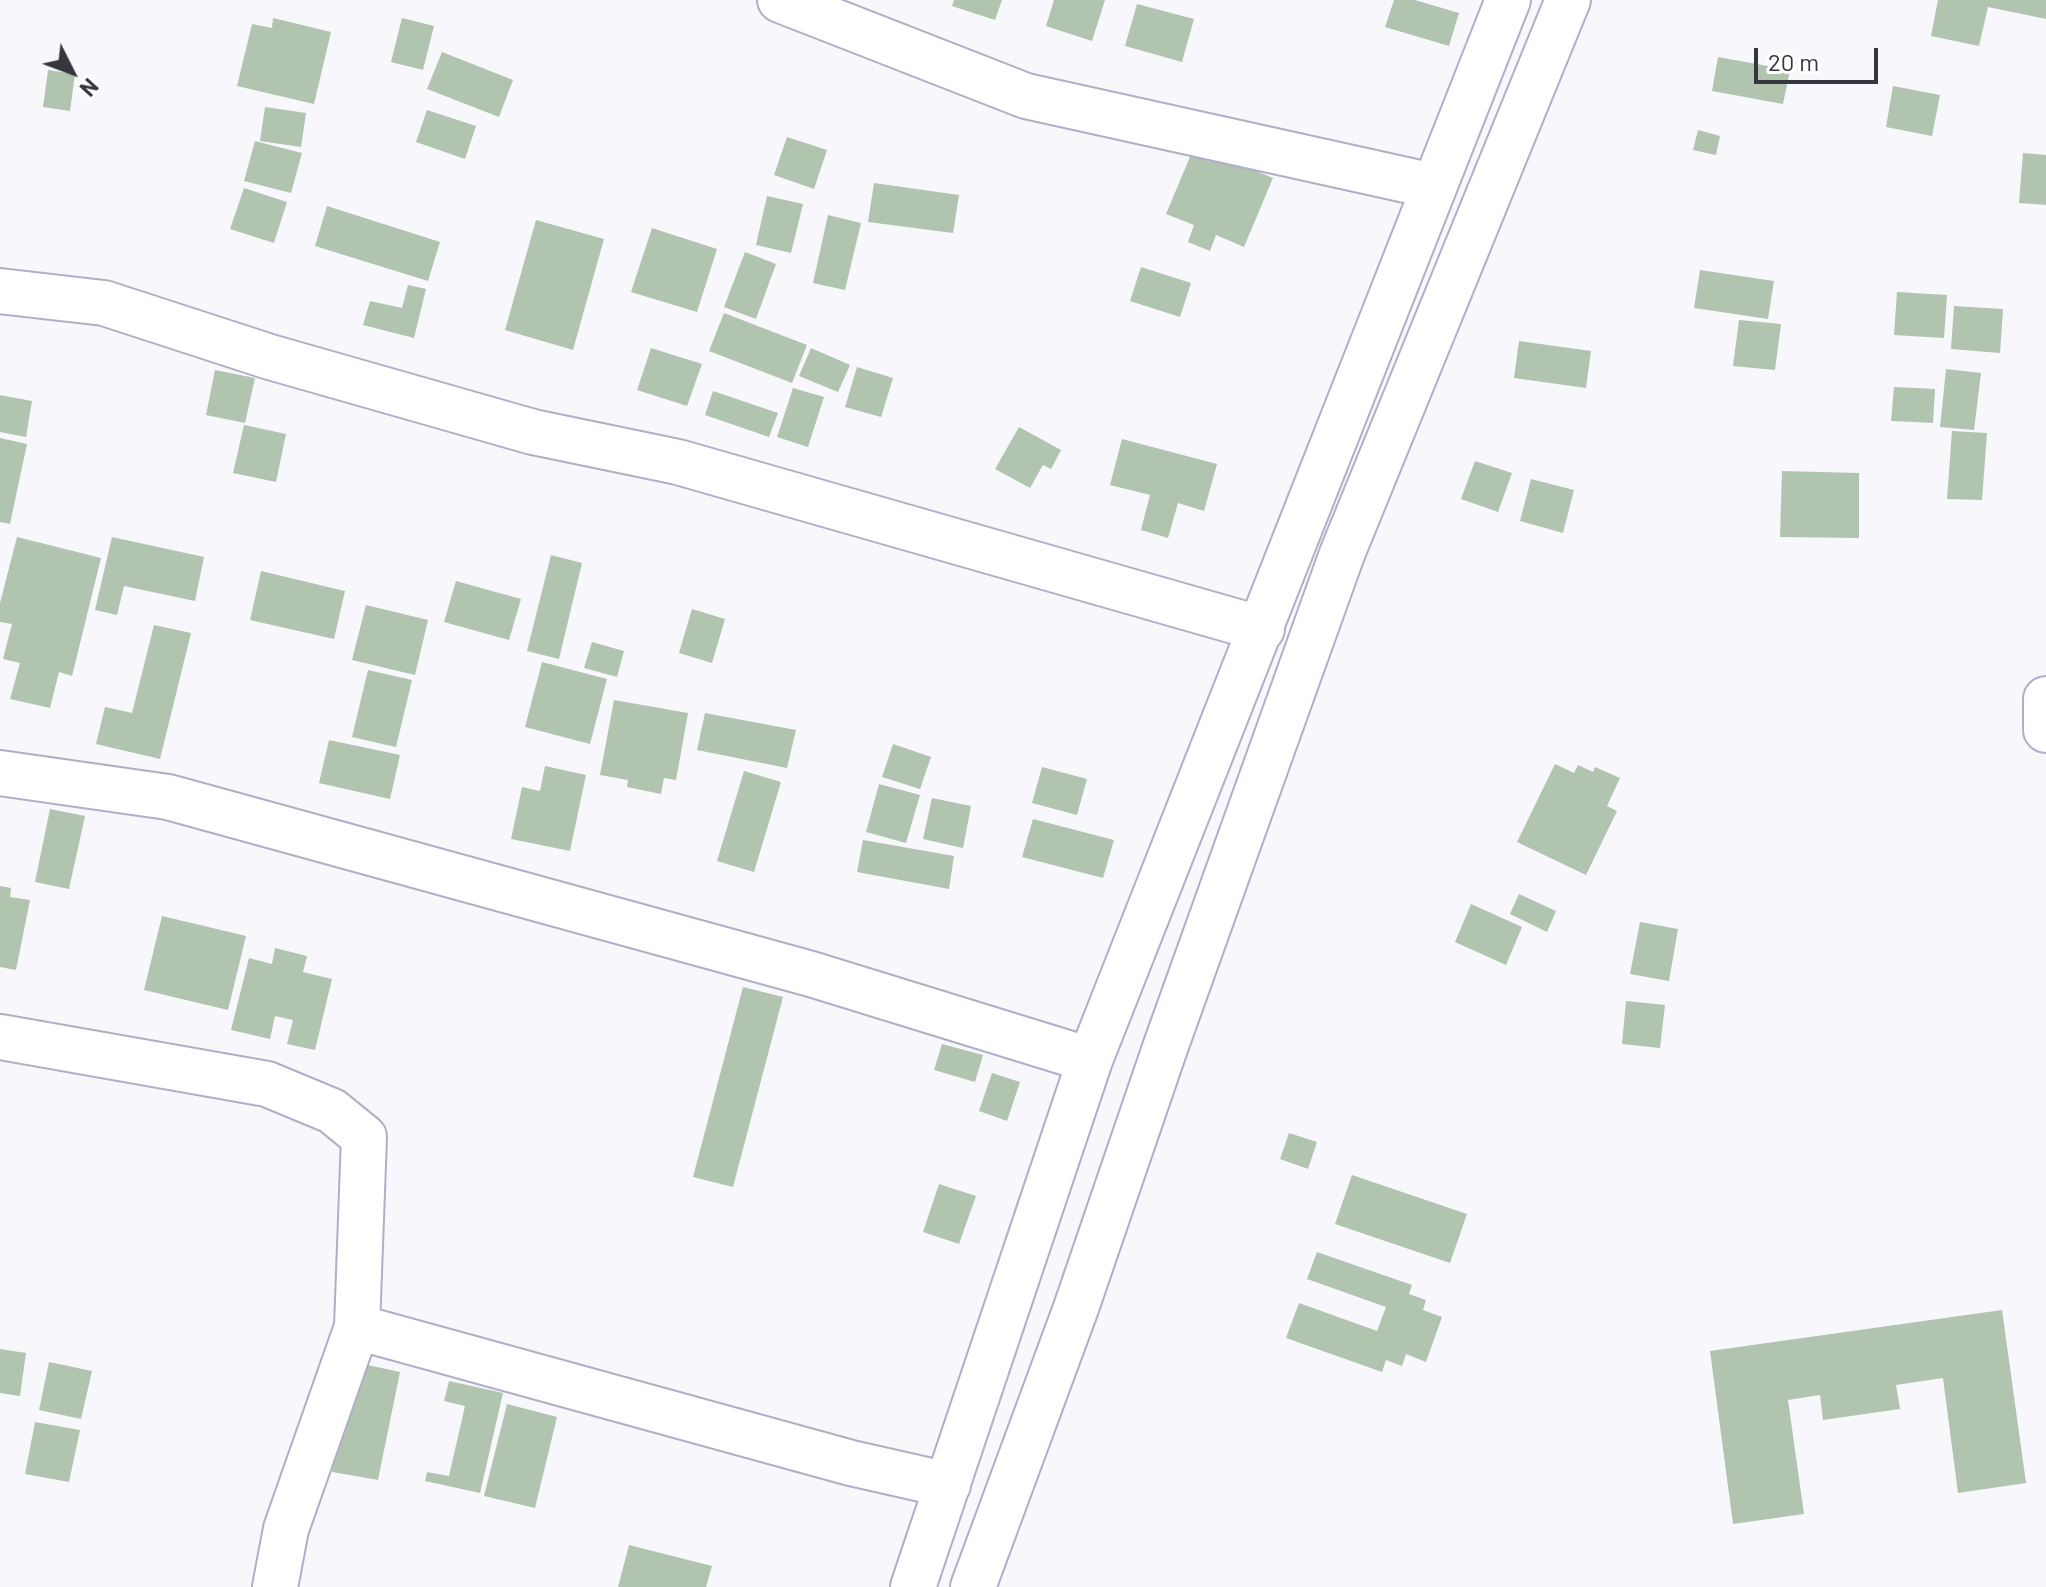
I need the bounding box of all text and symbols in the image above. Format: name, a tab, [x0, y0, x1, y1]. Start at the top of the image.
north arrow	[32, 32, 112, 112]
scale bar	[1758, 32, 1882, 82]
text: 20 m	[1768, 47, 1819, 76]
text: N	[75, 74, 104, 102]

